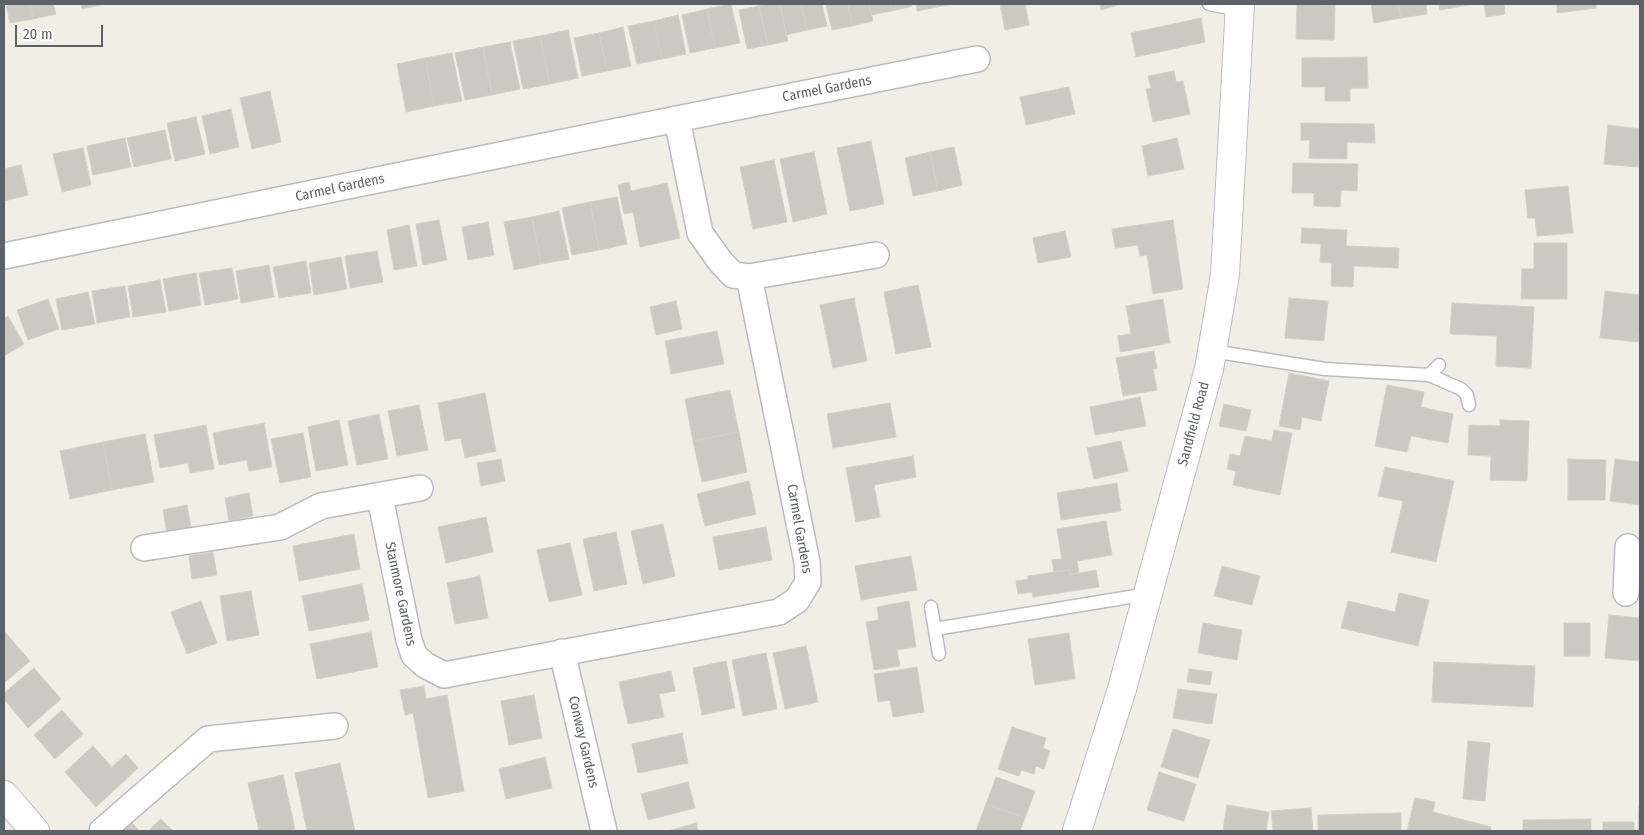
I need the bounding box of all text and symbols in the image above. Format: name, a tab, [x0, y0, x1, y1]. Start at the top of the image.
scale bar	[18, 15, 105, 47]
text: 20 m	[23, 25, 53, 43]
street label: Carmel Gardens	[781, 72, 873, 106]
street label: Carmel Gardens	[294, 170, 386, 206]
street label: Sandfield Road	[1175, 380, 1213, 468]
street label: Carmel Gardens	[783, 483, 815, 575]
street label: Stanmore Gardens	[381, 541, 419, 647]
street label: Conway Gardens	[564, 694, 602, 790]

